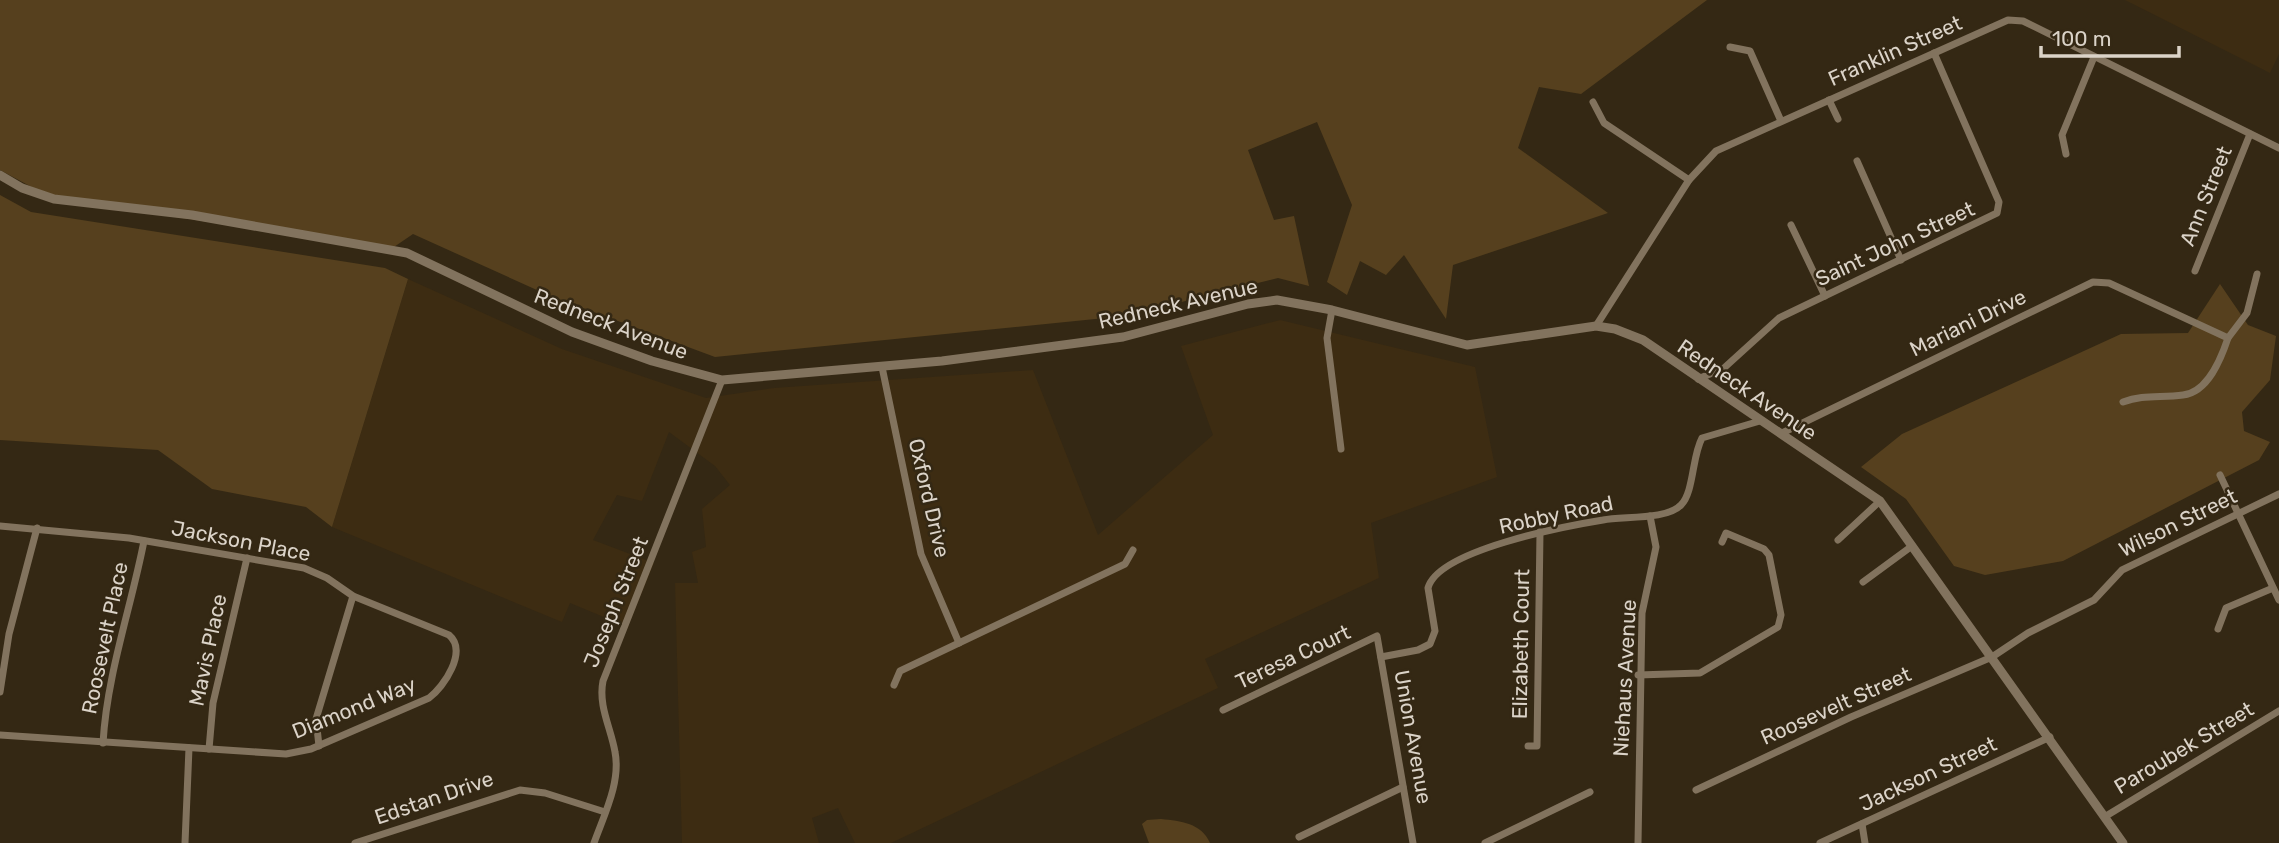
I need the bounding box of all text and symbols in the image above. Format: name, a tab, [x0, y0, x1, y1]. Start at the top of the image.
street label: Franklin Street	[1824, 10, 1966, 91]
scale bar	[2041, 14, 2179, 58]
text: 100 m	[2052, 26, 2111, 51]
street label: Ann Street	[2174, 142, 2237, 249]
street label: Saint John Street	[1811, 196, 1978, 291]
street label: Redneck Avenue	[1096, 273, 1260, 334]
street label: Redneck Avenue	[531, 283, 692, 364]
street label: Mariani Drive	[1905, 284, 2030, 361]
street label: Redneck Avenue	[1673, 334, 1822, 445]
street label: Oxford Drive	[904, 436, 955, 560]
street label: Wilson Street	[2115, 483, 2241, 562]
street label: Robby Road	[1496, 490, 1615, 539]
street label: Jackson Place	[169, 515, 313, 566]
street label: Joseph Street	[578, 533, 653, 671]
street label: Roosevelt Place	[76, 560, 133, 716]
street label: Elizabeth Court	[1507, 569, 1534, 719]
street label: Mavis Place	[183, 591, 232, 708]
street label: Niehaus Avenue	[1608, 599, 1641, 757]
street label: Teresa Court	[1231, 619, 1354, 694]
street label: Roosevelt Street	[1757, 661, 1915, 750]
street label: Union Avenue	[1389, 668, 1438, 806]
street label: Diamond Way	[288, 671, 420, 744]
street label: Paroubek Street	[2110, 696, 2258, 799]
street label: Jackson Street	[1855, 731, 2000, 816]
street label: Edstan Drive	[371, 766, 497, 830]

